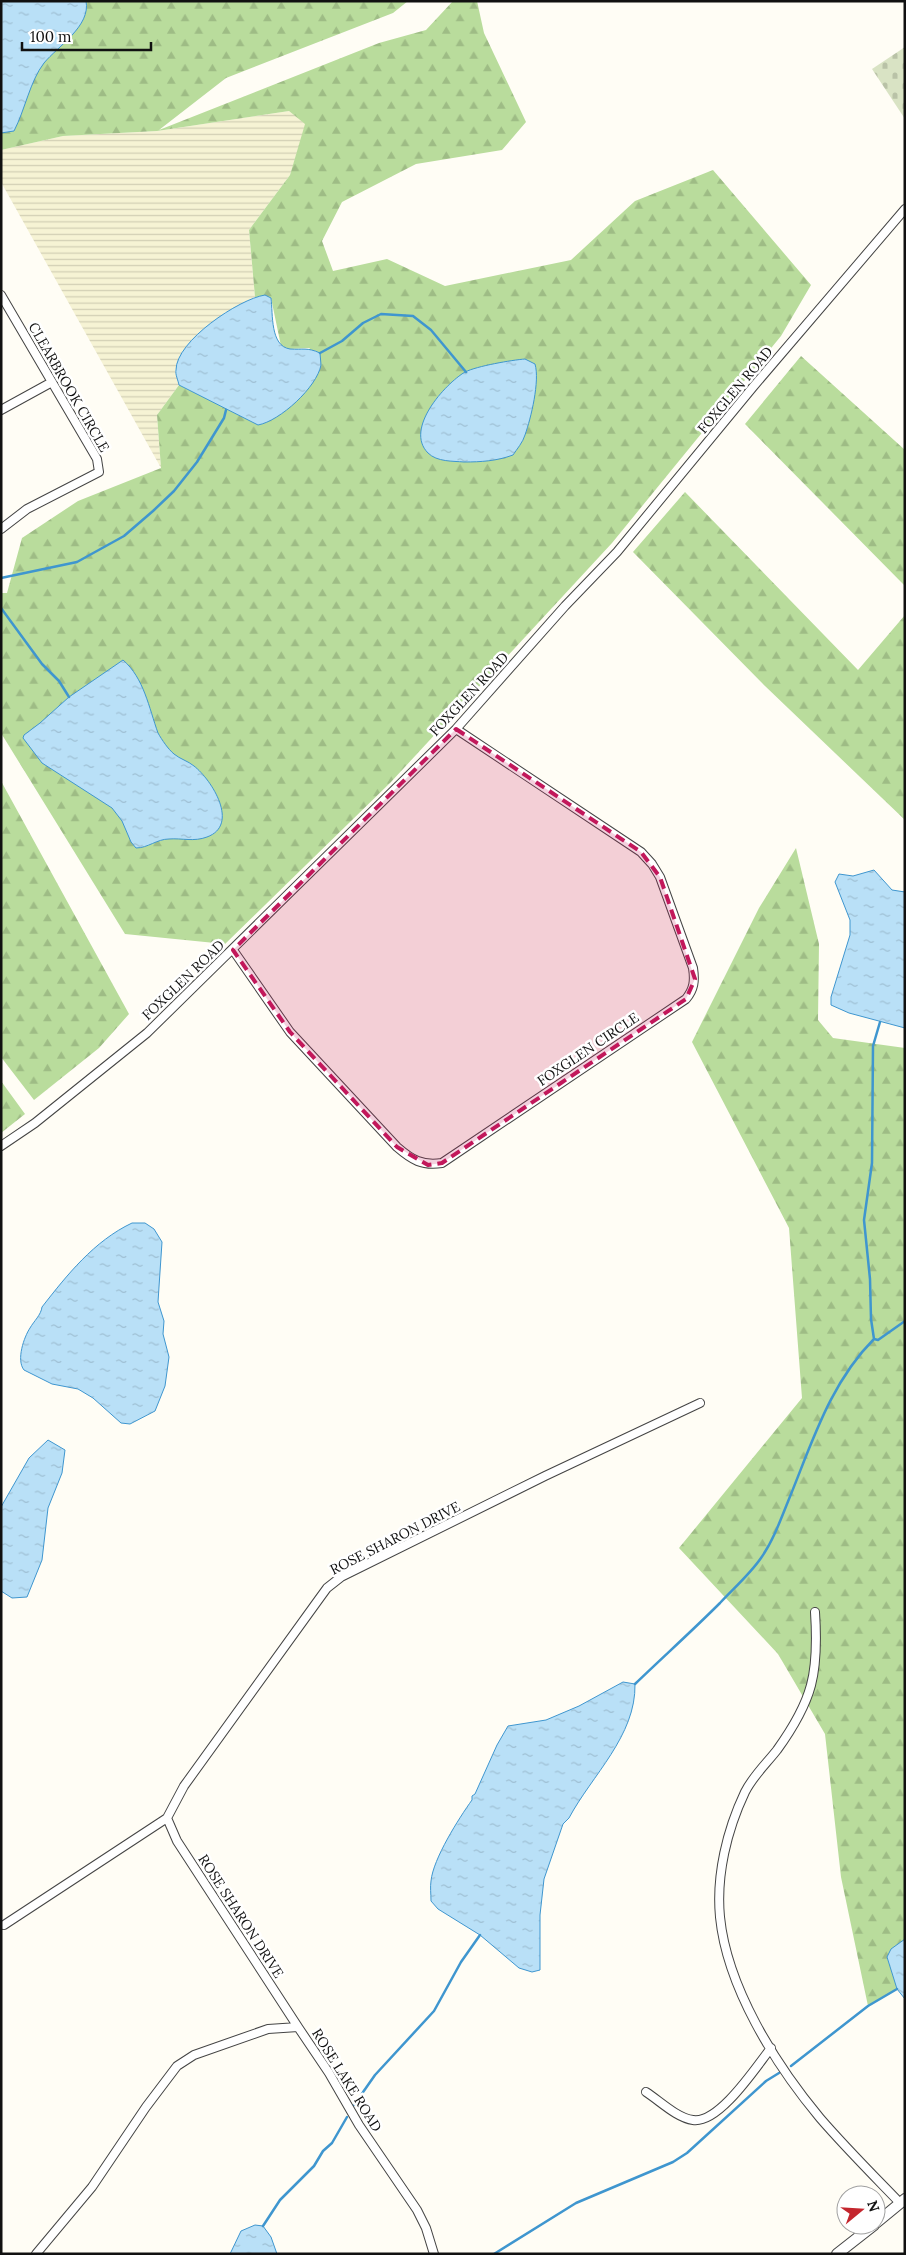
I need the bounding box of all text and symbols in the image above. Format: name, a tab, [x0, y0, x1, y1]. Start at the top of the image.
scale bar	[22, 20, 151, 52]
text: 100 m	[30, 27, 71, 46]
street label: CLEARBROOK CIRCLE	[25, 319, 114, 455]
street label: FOXGLEN ROAD	[693, 343, 777, 437]
street label: FOXGLEN ROAD	[426, 648, 512, 740]
street label: FOXGLEN ROAD	[138, 936, 228, 1024]
street label: FOXGLEN CIRCLE	[534, 1008, 643, 1090]
street label: ROSE SHARON DRIVE	[327, 1497, 463, 1579]
street label: ROSE SHARON DRIVE	[194, 1851, 288, 1981]
street label: ROSE LAKE ROAD	[308, 2025, 386, 2135]
north arrow	[836, 2185, 886, 2235]
text: N	[863, 2198, 884, 2214]

